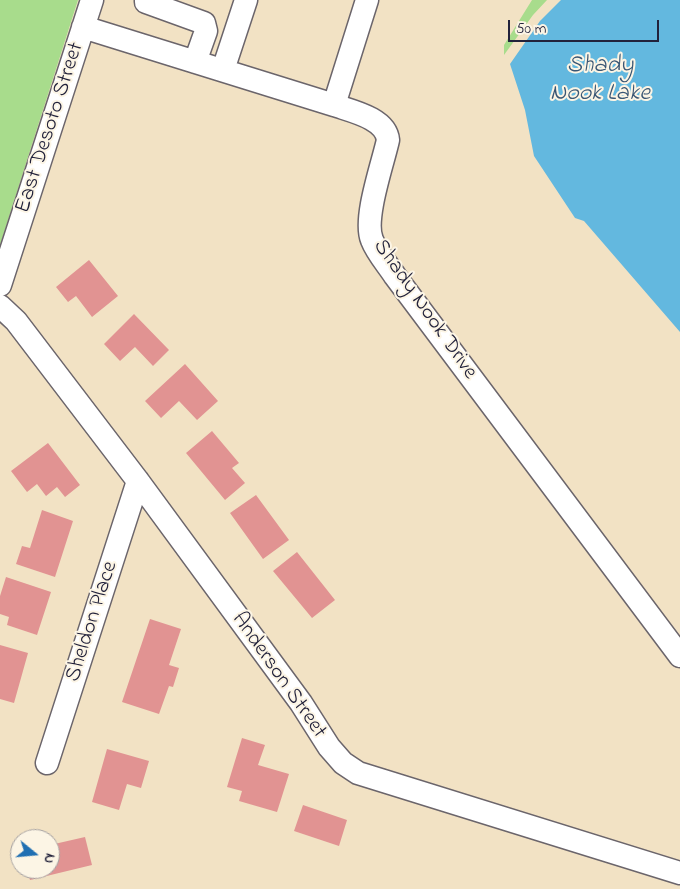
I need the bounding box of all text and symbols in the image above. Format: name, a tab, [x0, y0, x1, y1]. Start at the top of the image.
scale bar	[510, 10, 661, 42]
text: 50 m	[516, 18, 546, 40]
street label: East Desoto Street	[11, 39, 91, 217]
water label: Shady Nook Lake	[550, 53, 650, 109]
street label: Shady Nook Drive	[366, 235, 482, 385]
street label: Sheldon Place	[61, 559, 125, 685]
street label: Anderson Street	[225, 608, 331, 744]
north arrow	[10, 829, 60, 879]
text: N	[37, 851, 60, 866]

